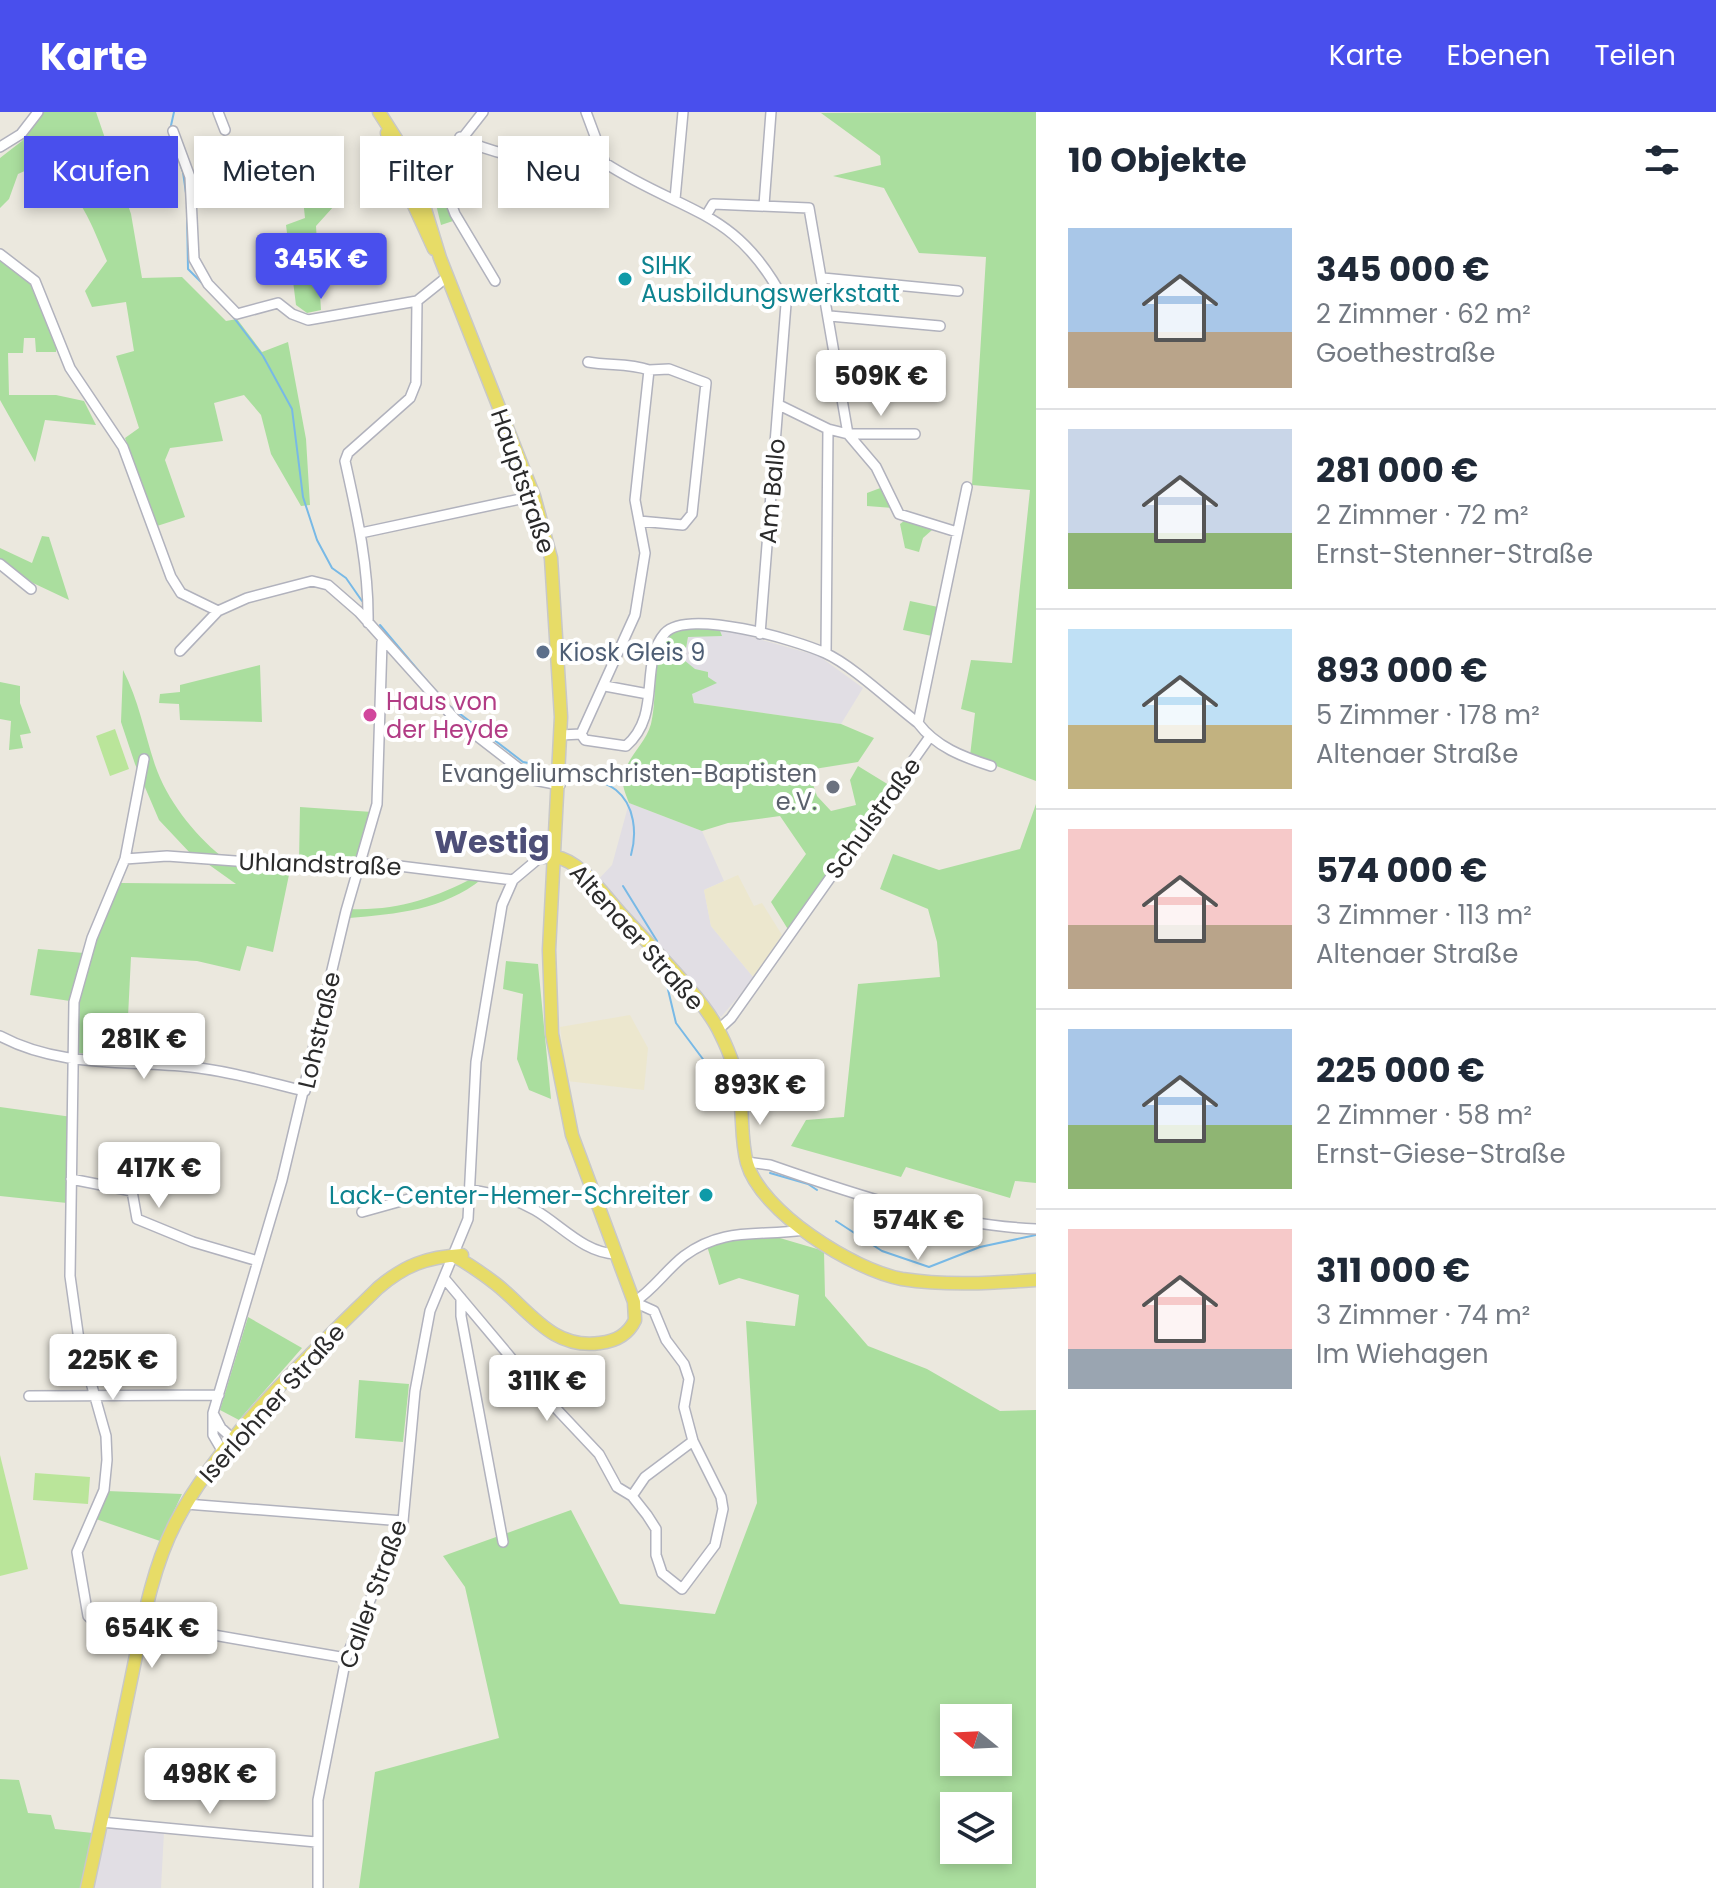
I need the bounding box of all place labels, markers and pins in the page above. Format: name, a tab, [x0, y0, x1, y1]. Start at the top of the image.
pin: 345K €	[256, 233, 386, 301]
place label: SIHK Ausbildungswerkstatt	[641, 249, 900, 310]
marker: SIHK Ausbildungswerkstatt	[616, 270, 634, 288]
pin: 509K €	[816, 350, 946, 418]
place label: Kiosk Gleis 9	[559, 636, 705, 669]
marker: Kiosk Gleis 9	[534, 643, 552, 661]
place label: Haus von der Heyde	[386, 685, 509, 746]
marker: Haus von der Heyde	[361, 706, 379, 724]
place label: Evangeliumschristen-Baptisten e.V.	[441, 757, 817, 818]
marker: Evangeliumschristen-Baptisten e.V.	[824, 778, 842, 796]
pin: 281K €	[79, 1013, 209, 1081]
pin: 893K €	[695, 1059, 825, 1127]
pin: 417K €	[94, 1142, 224, 1210]
place label: Lack-Center-Hemer-Schreiter	[329, 1179, 690, 1212]
marker: Lack-Center-Hemer-Schreiter	[697, 1186, 715, 1204]
pin: 574K €	[853, 1194, 983, 1262]
pin: 225K €	[48, 1334, 178, 1402]
pin: 311K €	[482, 1355, 612, 1423]
pin: 654K €	[87, 1602, 217, 1670]
pin: 498K €	[145, 1748, 275, 1816]

